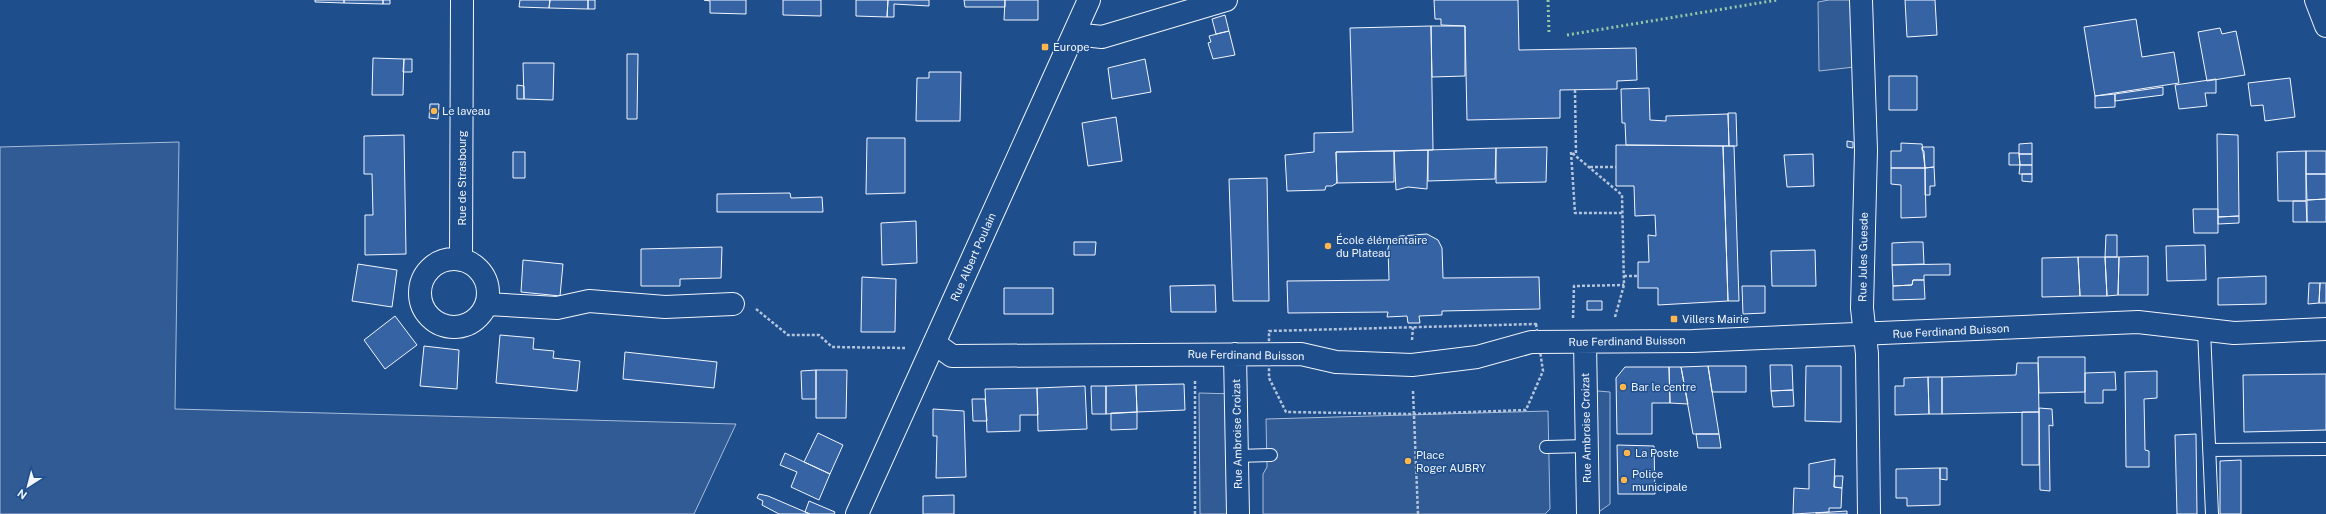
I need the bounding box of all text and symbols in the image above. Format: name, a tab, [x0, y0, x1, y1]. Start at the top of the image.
place label: Europe	[1053, 41, 1089, 53]
marker: Europe	[1040, 42, 1050, 52]
place label: Le laveau	[442, 105, 490, 117]
marker: Le laveau	[429, 106, 439, 116]
street label: Rue de Strasbourg	[456, 130, 468, 226]
street label: Rue Albert Poulain	[948, 211, 998, 303]
street label: Rue Jules Guesde	[1856, 212, 1870, 302]
place label: École élémentaire du Plateau	[1336, 233, 1428, 259]
marker: École élémentaire du Plateau	[1323, 241, 1333, 251]
place label: Villers Mairie	[1682, 313, 1749, 325]
marker: Villers Mairie	[1669, 314, 1679, 324]
street label: Rue Ferdinand Buisson	[1892, 322, 2010, 340]
street label: Rue Ferdinand Buisson	[1568, 334, 1686, 348]
street label: Rue Ferdinand Buisson	[1187, 348, 1305, 362]
street label: Rue Ambroise Croizat	[1579, 373, 1593, 483]
street label: Rue Ambroise Croizat	[1230, 379, 1244, 489]
place label: Bar le centre	[1631, 381, 1696, 393]
marker: Bar le centre	[1618, 382, 1628, 392]
place label: La Poste	[1635, 447, 1679, 459]
marker: La Poste	[1622, 448, 1632, 458]
place label: Place Roger AUBRY	[1416, 449, 1486, 474]
marker: Place Roger AUBRY	[1403, 456, 1413, 466]
north arrow	[8, 466, 48, 506]
place label: Police municipale	[1632, 468, 1688, 493]
marker: Police municipale	[1619, 475, 1629, 485]
text: N	[15, 487, 29, 501]

